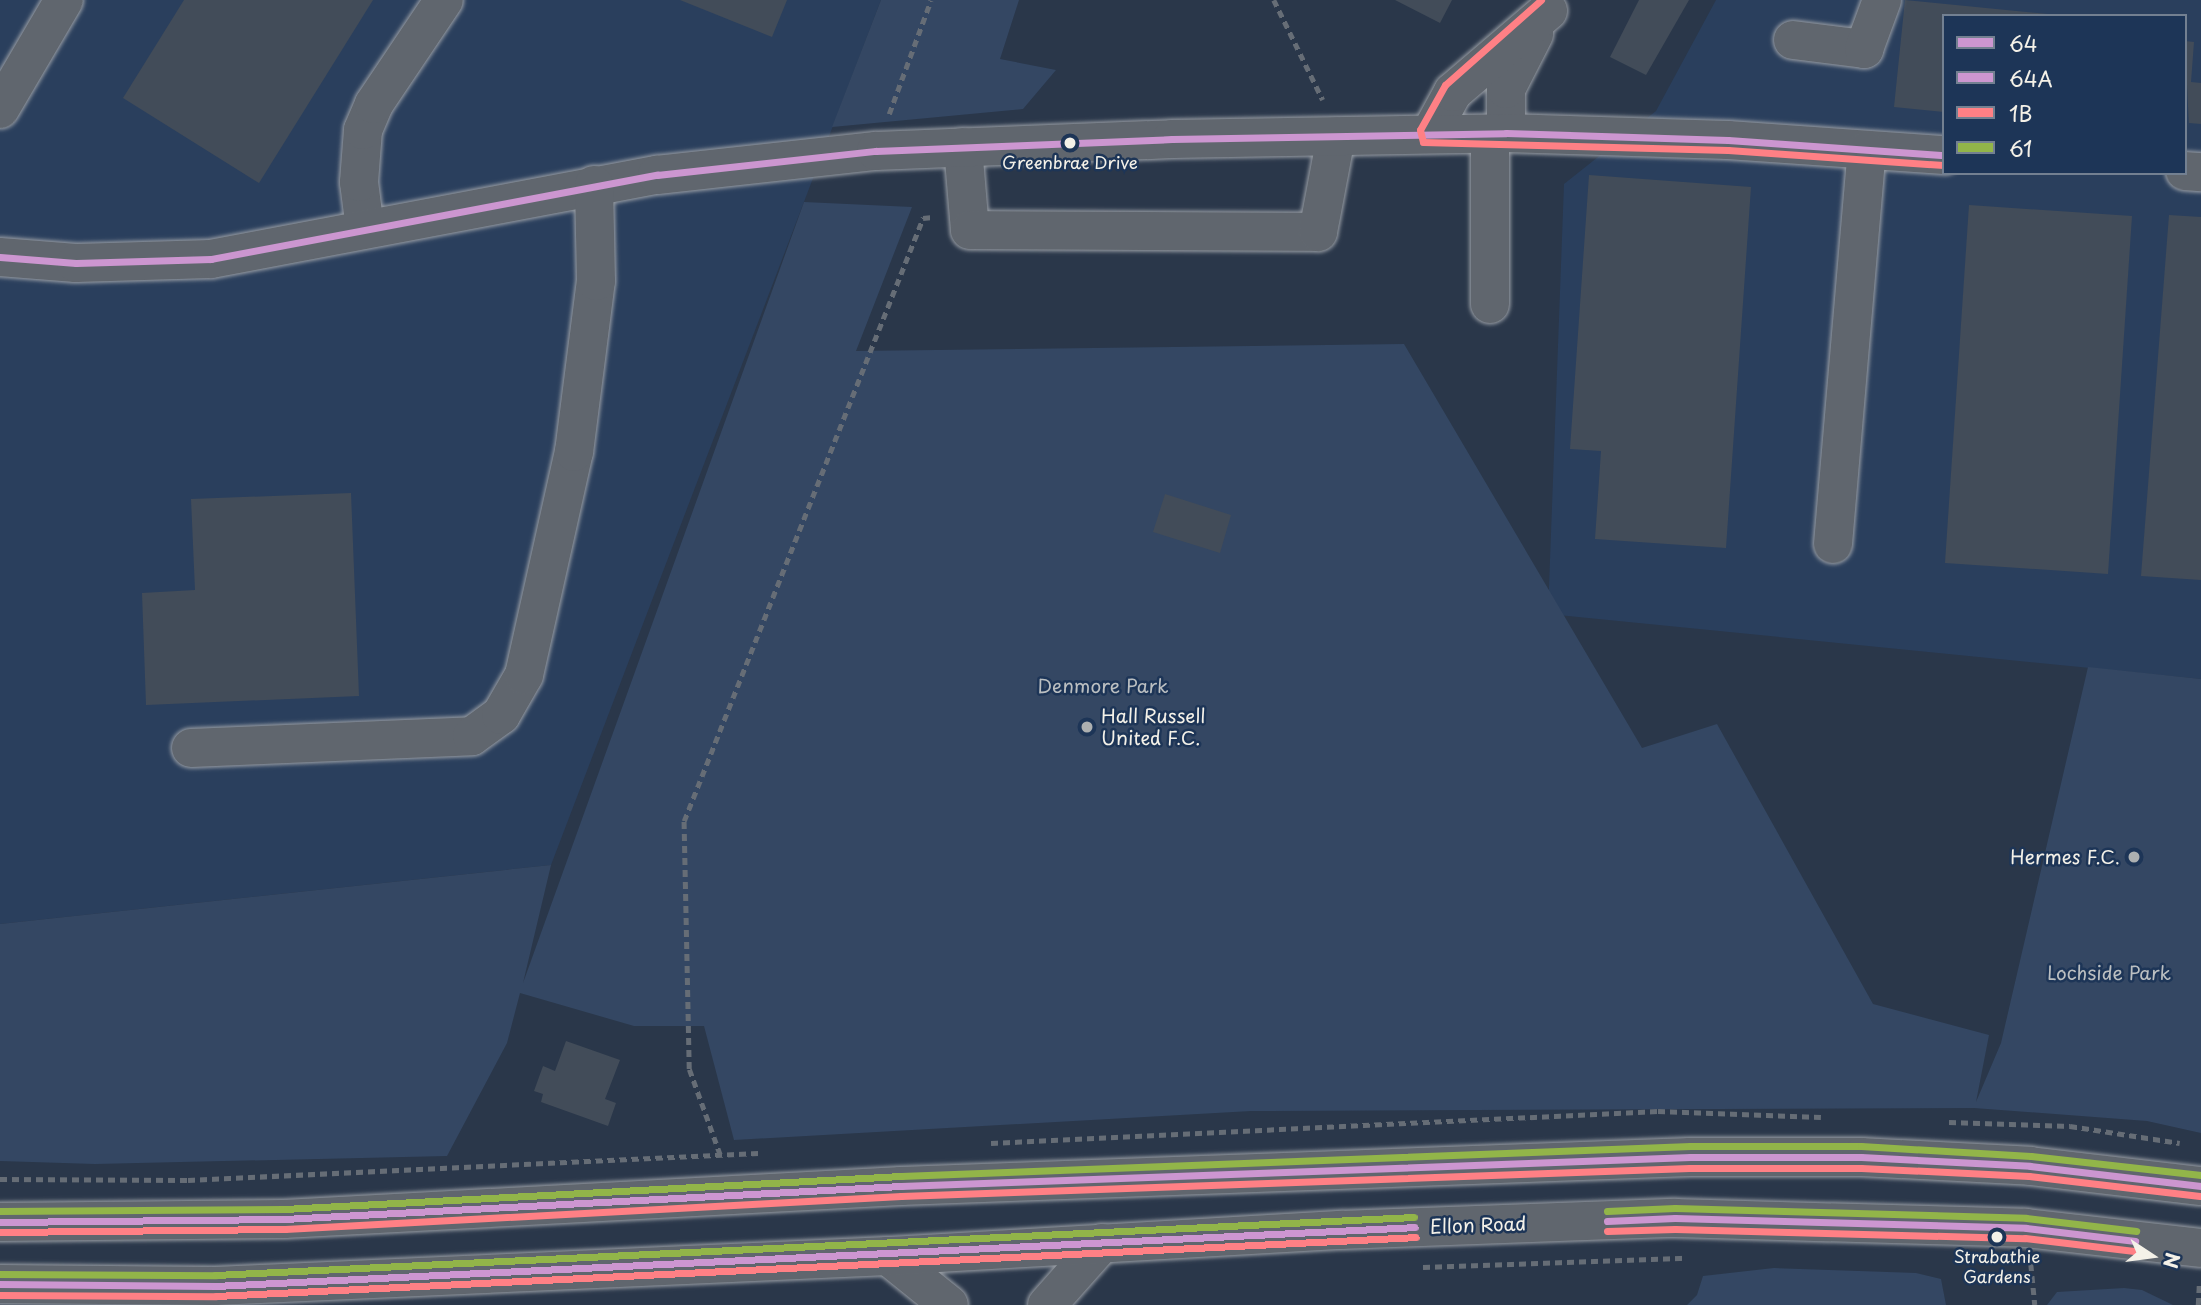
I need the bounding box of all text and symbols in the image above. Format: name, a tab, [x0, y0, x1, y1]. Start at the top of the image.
legend	[1942, 14, 2187, 175]
text: 64	[2009, 27, 2038, 59]
text: 64A	[2009, 62, 2053, 94]
text: 1B	[2009, 97, 2032, 129]
text: 61	[2009, 132, 2032, 164]
marker: Greenbrae Drive	[1063, 136, 1077, 150]
place label: Greenbrae Drive	[1002, 153, 1138, 173]
park label: Denmore Park	[1038, 675, 1168, 697]
place label: Hall Russell United F.C.	[1101, 705, 1206, 749]
marker: Hall Russell United F.C.	[1079, 719, 1095, 735]
place label: Hermes F.C.	[2010, 846, 2120, 868]
marker: Hermes F.C.	[2126, 849, 2142, 865]
park label: Lochside Park	[2047, 962, 2171, 984]
street label: Ellon Road	[1429, 1212, 1527, 1238]
north arrow	[2117, 1221, 2187, 1291]
marker: Strabathie Gardens	[1990, 1230, 2004, 1244]
place label: Strabathie Gardens	[1954, 1247, 2040, 1287]
text: N	[2157, 1250, 2188, 1271]

